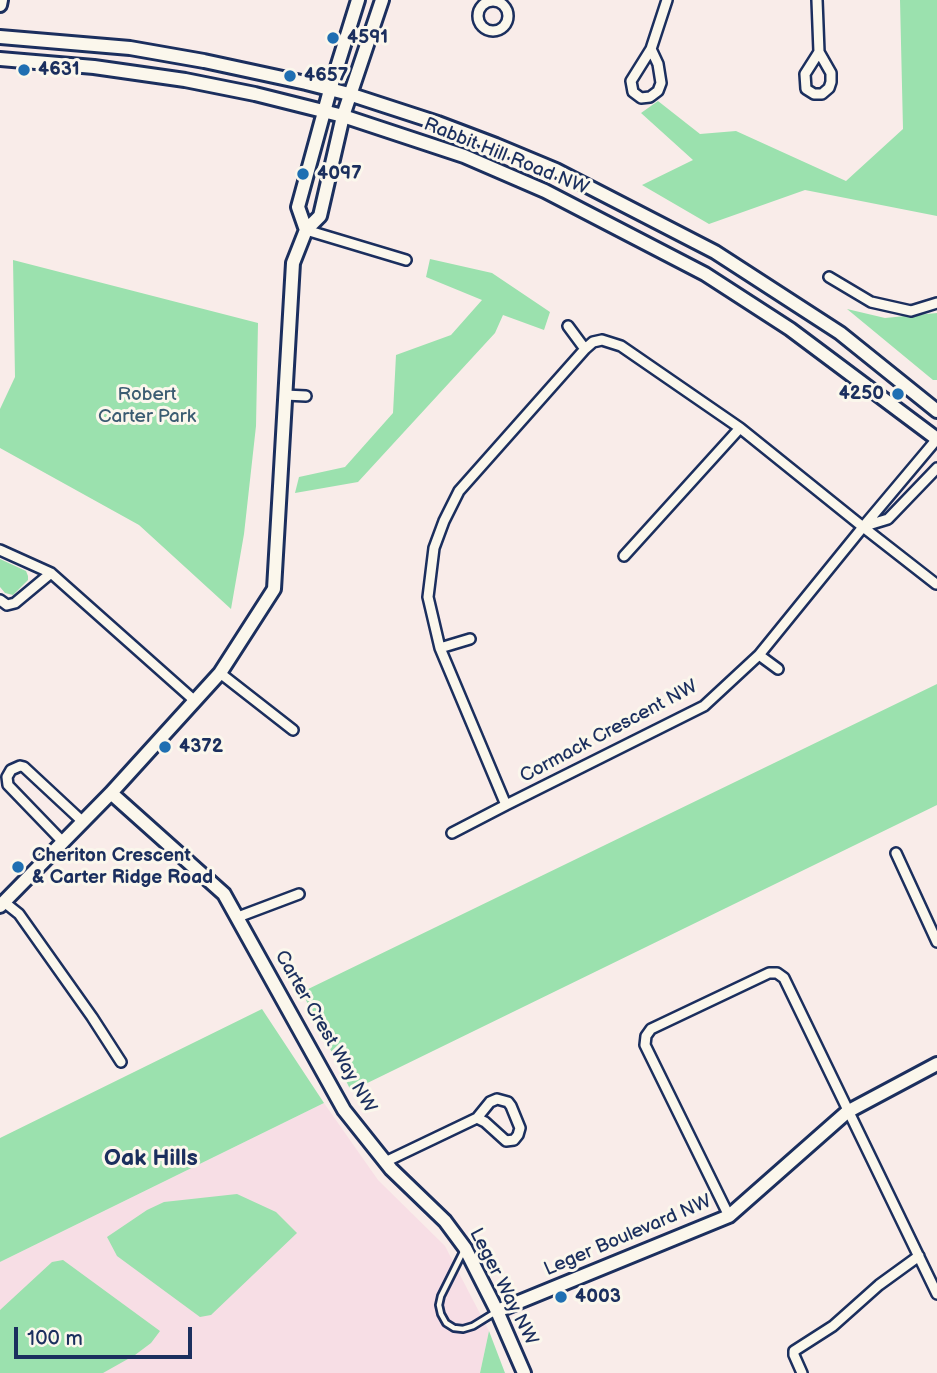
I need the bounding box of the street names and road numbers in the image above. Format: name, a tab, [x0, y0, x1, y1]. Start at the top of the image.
street label: Rabbit Hill Road NW	[420, 113, 592, 201]
street label: Cormack Crescent NW	[516, 676, 702, 788]
street label: Carter Crest Way NW	[269, 947, 381, 1117]
street label: Leger Boulevard NW	[541, 1190, 715, 1282]
street label: Leger Way NW	[464, 1225, 542, 1349]

